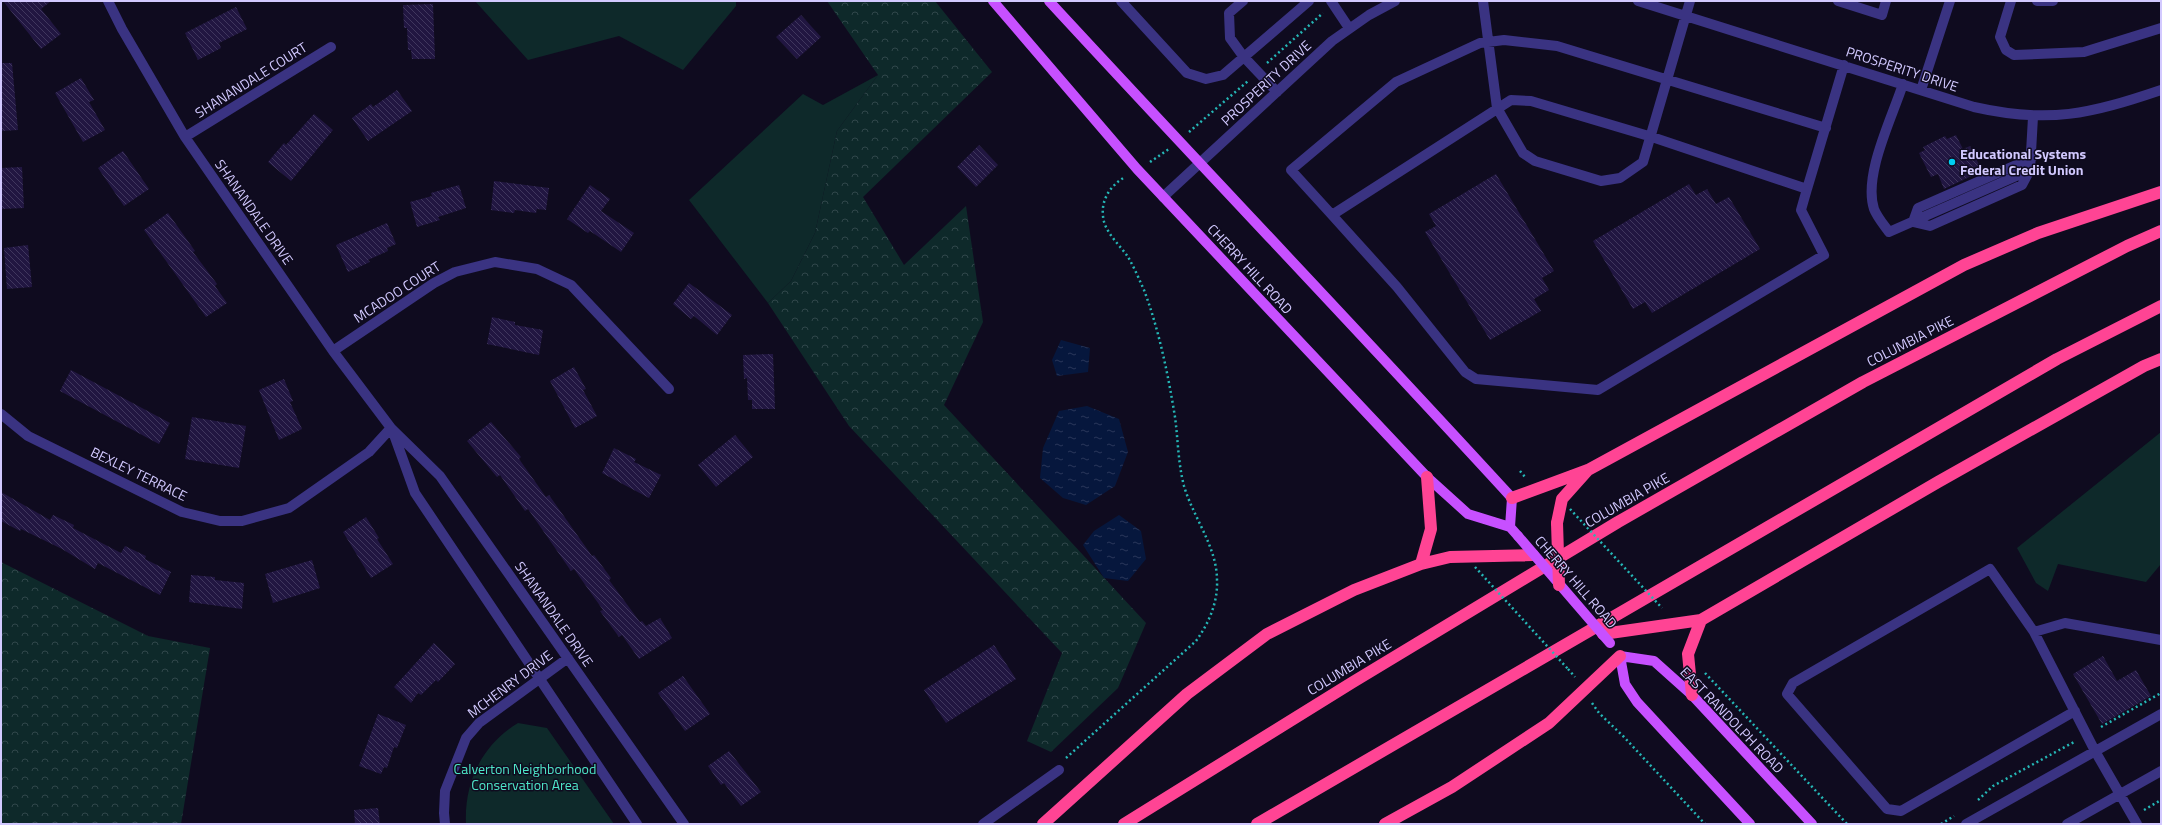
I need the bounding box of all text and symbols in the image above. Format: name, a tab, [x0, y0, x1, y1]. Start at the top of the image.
street label: PROSPERITY DRIVE	[1216, 35, 1316, 130]
street label: SHANANDALE COURT	[190, 36, 312, 123]
street label: PROSPERITY DRIVE	[1843, 40, 1961, 97]
place label: Educational Systems Federal Credit Union	[1960, 143, 2086, 180]
street label: SHANANDALE DRIVE	[210, 155, 299, 269]
marker: Educational Systems Federal Credit Union	[1947, 157, 1957, 167]
street label: CHERRY HILL ROAD	[1203, 219, 1298, 319]
street label: MCADOO COURT	[349, 255, 445, 328]
street label: COLUMBIA PIKE	[1863, 310, 1957, 371]
street label: BEXLEY TERRACE	[87, 441, 191, 506]
street label: COLUMBIA PIKE	[1580, 467, 1673, 532]
street label: CHERRY HILL ROAD	[1530, 531, 1623, 633]
street label: SHANANDALE DRIVE	[510, 557, 599, 671]
street label: COLUMBIA PIKE	[1303, 633, 1395, 700]
street label: MCHENRY DRIVE	[463, 644, 557, 723]
street label: EAST RANDOLPH ROAD	[1676, 662, 1789, 778]
park label: Calverton Neighborhood Conservation Area	[454, 758, 596, 795]

